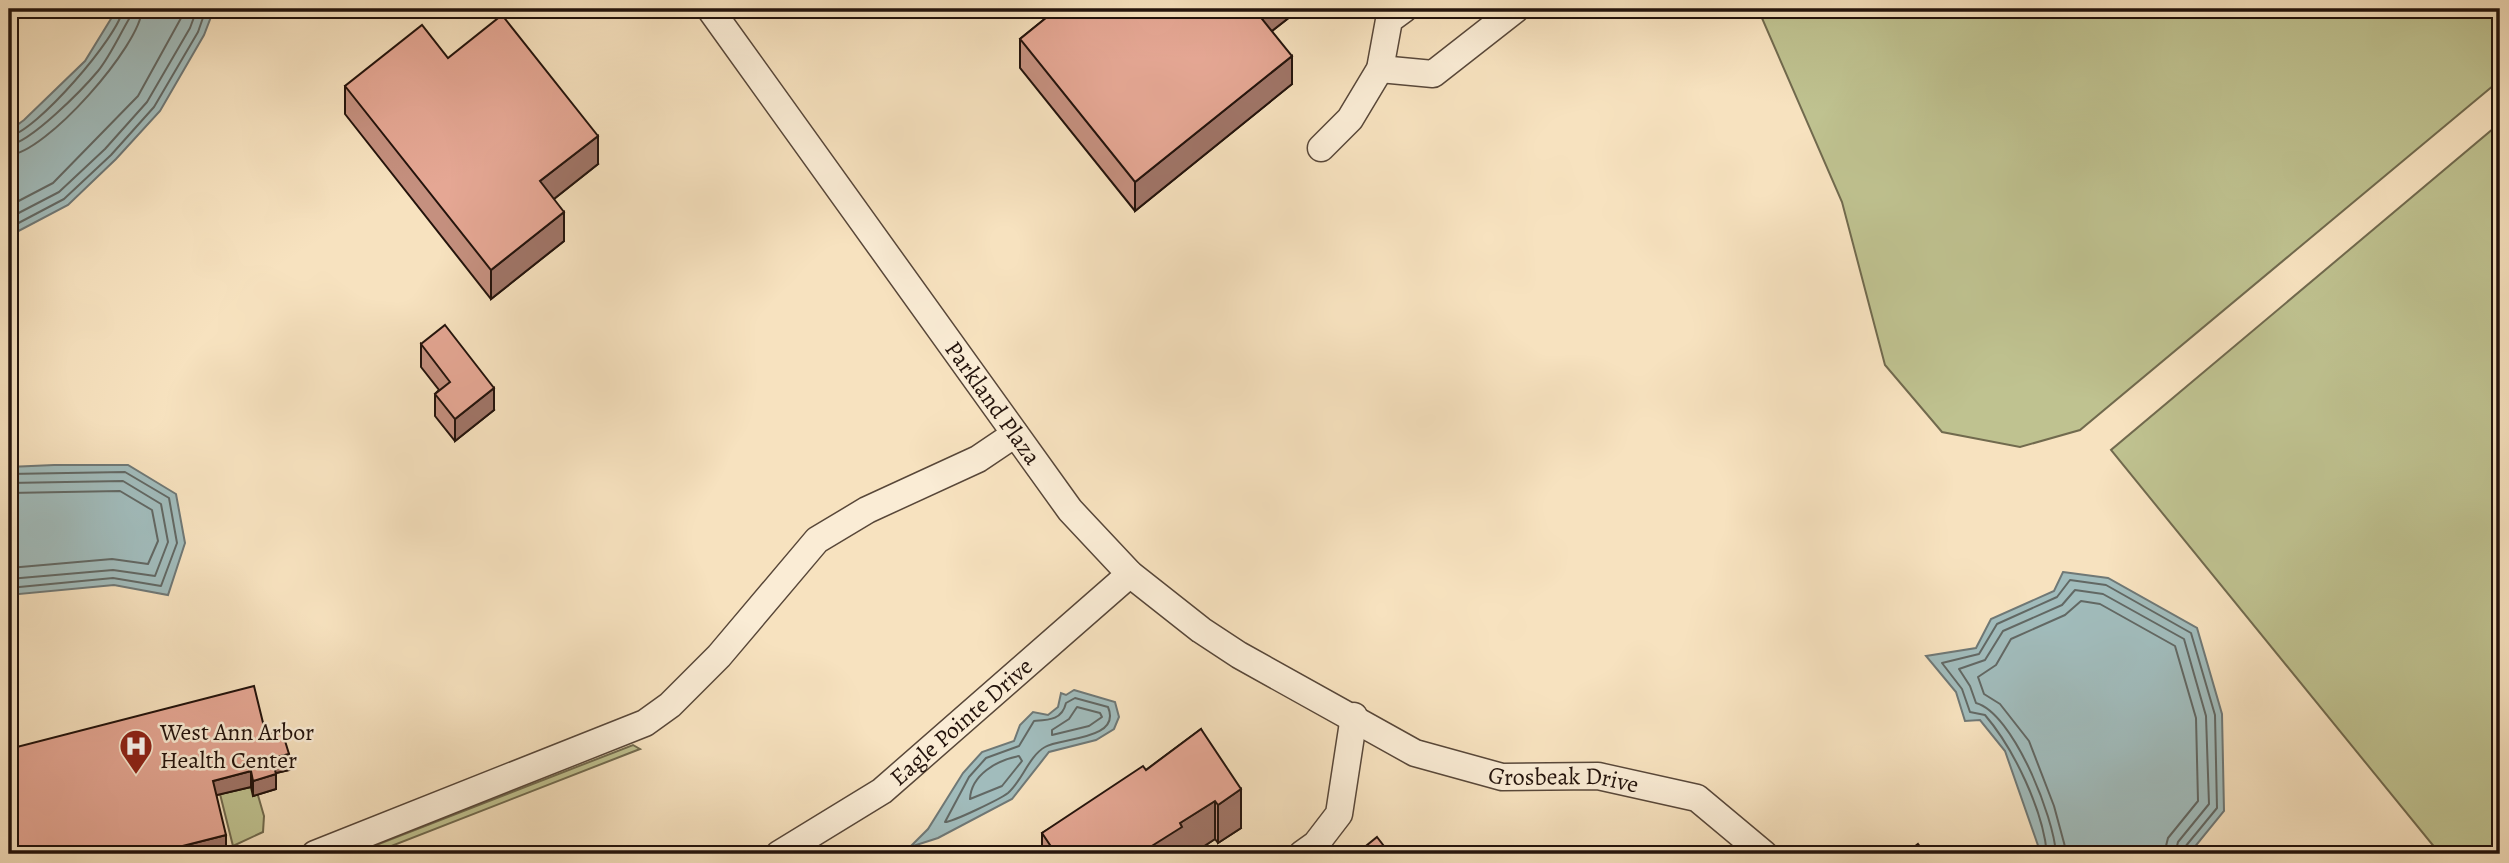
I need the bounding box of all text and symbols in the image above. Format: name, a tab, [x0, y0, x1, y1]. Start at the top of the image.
street label: Parkland Plaza	[938, 334, 1049, 472]
street label: Eagle Pointe Drive	[883, 650, 1039, 793]
place label: West Ann Arbor Health Center	[159, 716, 314, 776]
hospital icon: West Ann Arbor Health Center	[117, 727, 155, 776]
street label: Grosbeak Drive	[1485, 758, 1642, 801]

